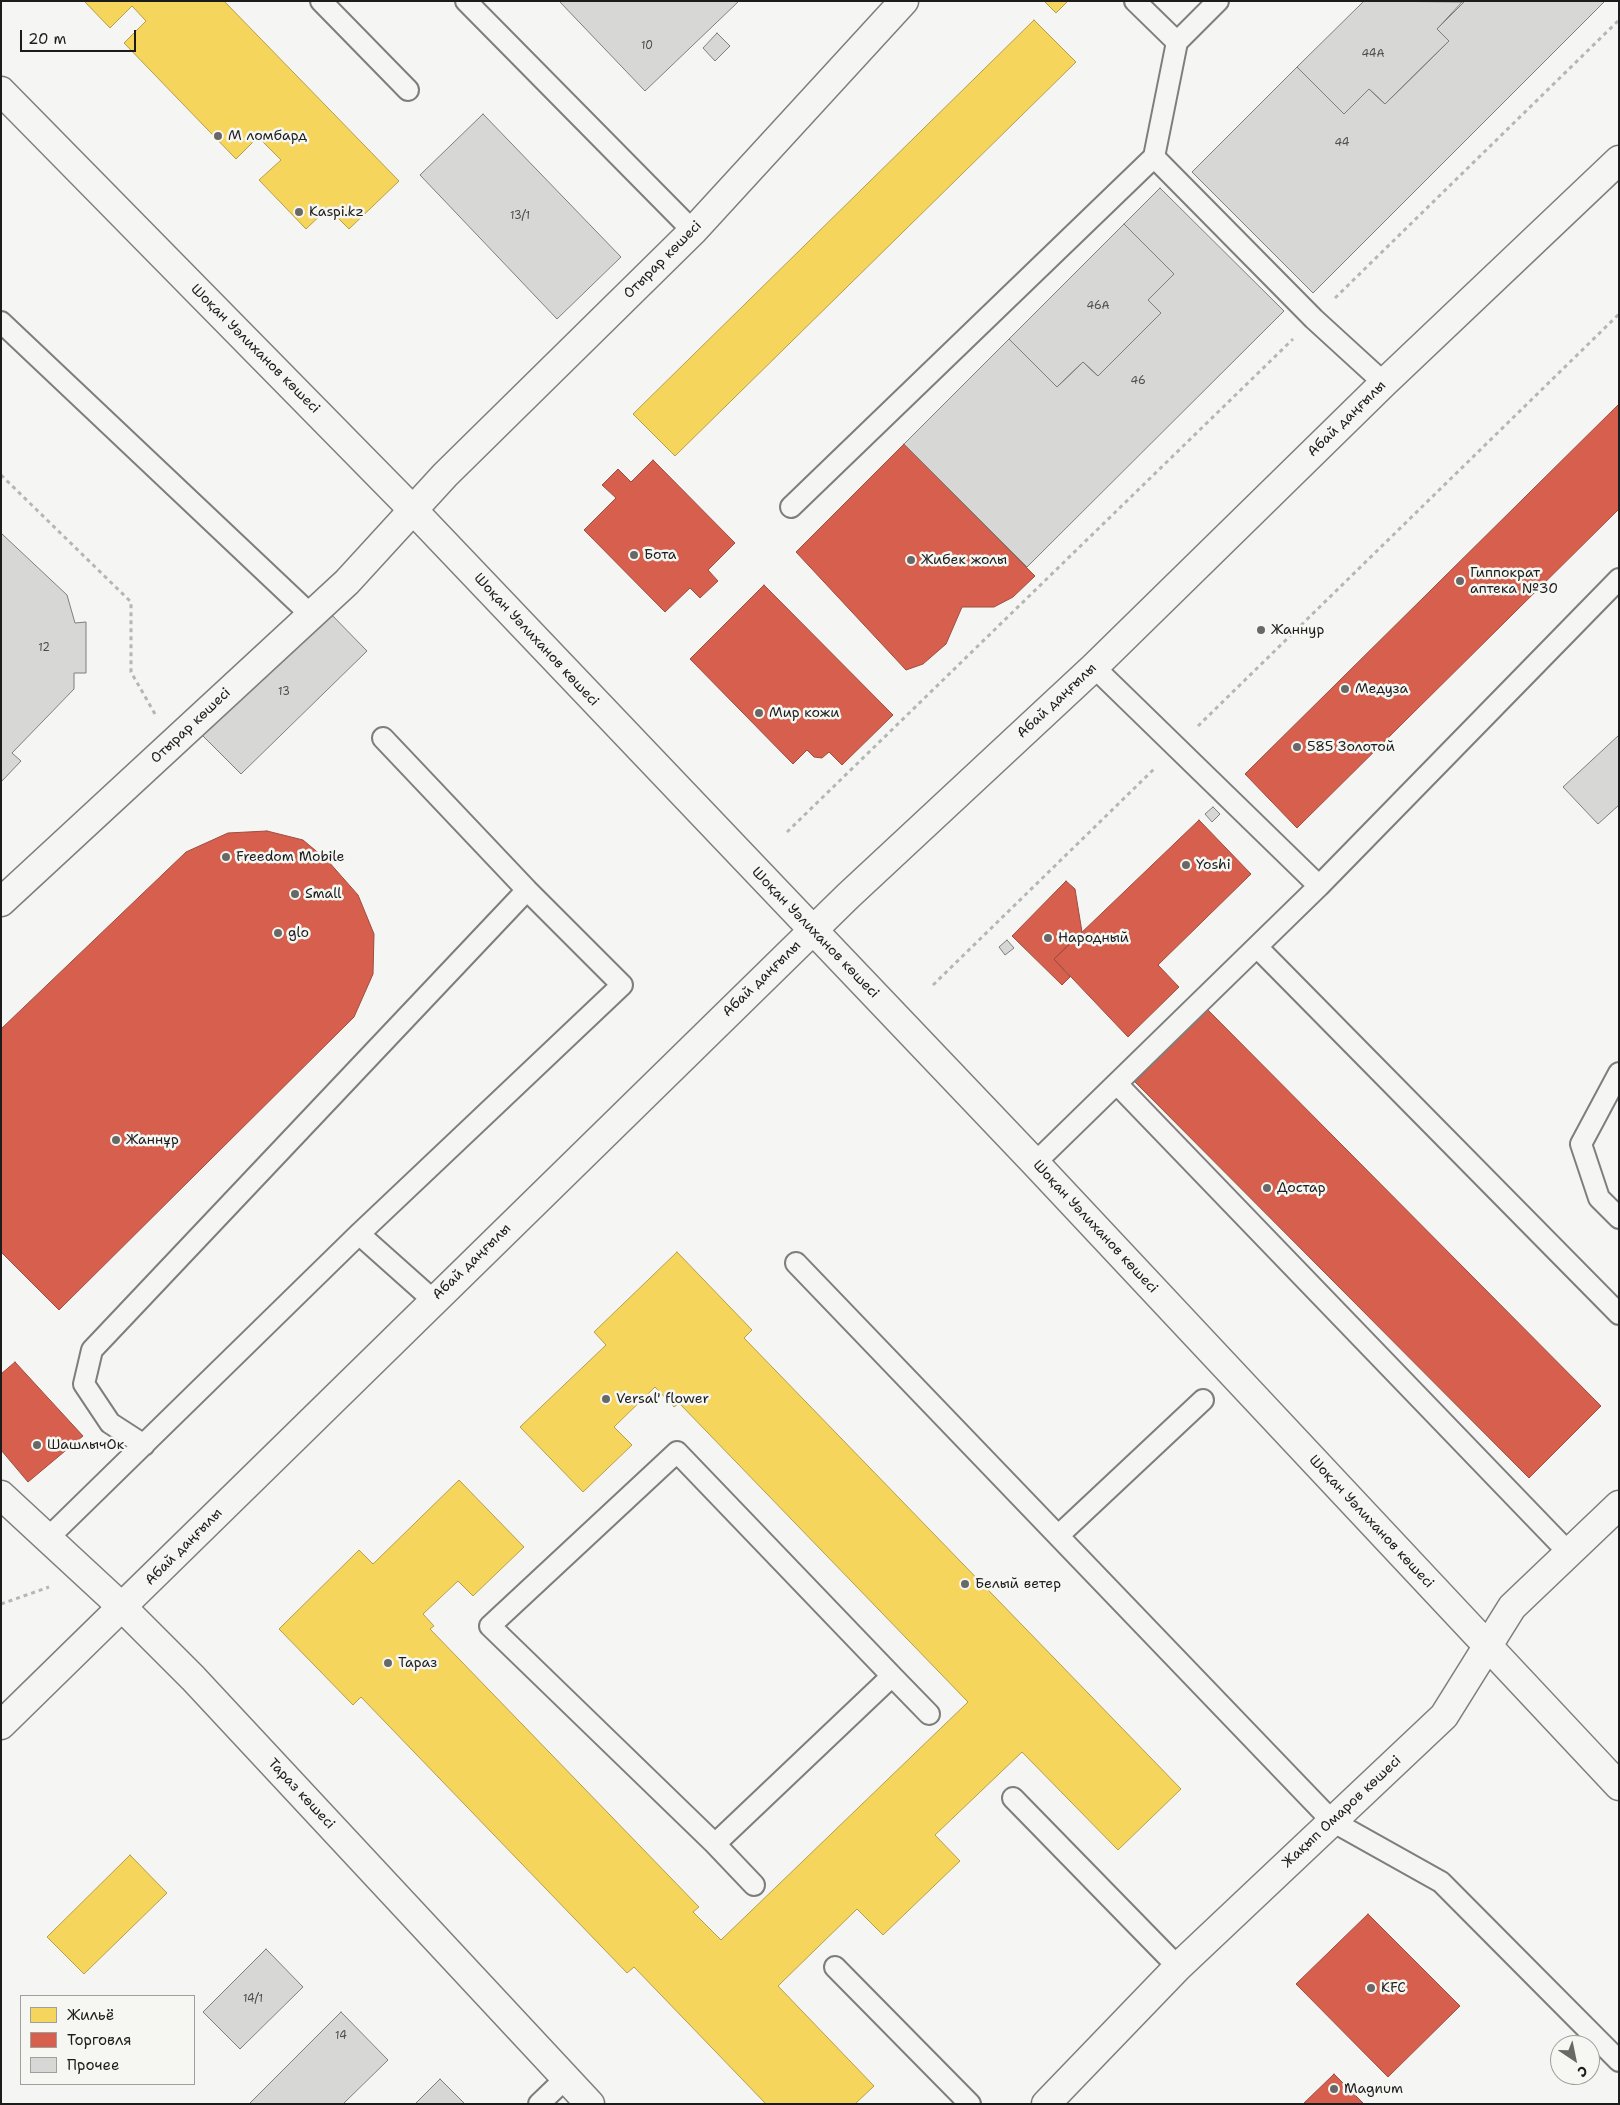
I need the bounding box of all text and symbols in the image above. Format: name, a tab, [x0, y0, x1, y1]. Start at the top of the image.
scale bar	[22, 20, 139, 52]
text: 20 m	[28, 29, 67, 49]
house number: 10	[641, 39, 653, 53]
house number: 44А	[1361, 47, 1385, 61]
place label: М ломбард	[228, 128, 307, 144]
marker: М ломбард	[212, 130, 224, 142]
house number: 44	[1334, 136, 1350, 150]
place label: Kaspi.kz	[309, 204, 364, 220]
marker: Kaspi.kz	[293, 206, 305, 218]
house number: 13/1	[510, 209, 530, 223]
street label: Отырар көшесі	[621, 218, 705, 302]
street label: Шоқан Уәлиханов көшесі	[187, 281, 323, 417]
house number: 46А	[1086, 299, 1110, 313]
house number: 46	[1130, 374, 1146, 388]
street label: Абай даңғылы	[1304, 377, 1390, 461]
place label: Бота	[644, 547, 676, 563]
marker: Бота	[628, 549, 640, 561]
place label: Жибек жолы	[921, 552, 1007, 568]
marker: Жибек жолы	[905, 554, 917, 566]
place label: Гиппократ аптека №30	[1470, 565, 1558, 598]
street label: Шоқан Уәлиханов көшесі	[470, 570, 602, 710]
marker: Гиппократ аптека №30	[1454, 575, 1466, 587]
place label: Жаннур	[1271, 622, 1324, 638]
marker: Жаннур	[1255, 624, 1267, 636]
house number: 12	[38, 641, 50, 655]
street label: Абай даңғылы	[1014, 660, 1100, 742]
place label: Медуза	[1355, 681, 1408, 697]
marker: Медуза	[1339, 683, 1351, 695]
street label: Отырар көшесі	[148, 685, 234, 767]
house number: 13	[278, 685, 290, 699]
place label: Мир кожи	[769, 705, 839, 721]
marker: Мир кожи	[753, 707, 765, 719]
place label: 585 Золотой	[1307, 739, 1395, 755]
marker: 585 Золотой	[1291, 741, 1303, 753]
place label: Freedom Mobile	[236, 849, 344, 865]
marker: Freedom Mobile	[220, 851, 232, 863]
place label: Yoshi	[1196, 857, 1231, 873]
marker: Yoshi	[1180, 859, 1192, 871]
street label: Шоқан Уәлиханов көшесі	[748, 864, 882, 1002]
place label: Small	[305, 886, 342, 902]
marker: Small	[289, 888, 301, 900]
place label: glo	[288, 925, 309, 941]
marker: glo	[272, 927, 284, 939]
place label: Народный	[1058, 930, 1129, 946]
marker: Народный	[1042, 932, 1054, 944]
street label: Абай даңғылы	[719, 937, 805, 1021]
place label: Жаннұр	[126, 1132, 179, 1148]
marker: Жаннұр	[110, 1134, 122, 1146]
street label: Шоқан Уәлиханов көшесі	[1029, 1157, 1161, 1297]
place label: Достар	[1277, 1180, 1326, 1196]
marker: Достар	[1261, 1182, 1273, 1194]
street label: Абай даңғылы	[429, 1220, 515, 1304]
place label: Versal' flower	[616, 1391, 709, 1407]
marker: Versal' flower	[600, 1393, 612, 1405]
place label: ШашлычОк	[47, 1437, 124, 1453]
marker: ШашлычОк	[31, 1439, 43, 1451]
street label: Шоқан Уәлиханов көшесі	[1305, 1452, 1437, 1592]
street label: Абай даңғылы	[142, 1505, 226, 1589]
place label: Белый ветер	[975, 1576, 1061, 1592]
marker: Белый ветер	[959, 1578, 971, 1590]
place label: Тараз	[398, 1655, 437, 1671]
marker: Тараз	[382, 1657, 394, 1669]
street label: Жақып Омаров көшесі	[1279, 1753, 1405, 1871]
street label: Тараз көшесі	[264, 1755, 338, 1833]
place label: KFC	[1381, 1980, 1406, 1996]
marker: KFC	[1365, 1982, 1377, 1994]
house number: 14/1	[243, 1992, 263, 2006]
legend	[20, 1995, 195, 2085]
text: Жильё	[67, 2005, 114, 2025]
house number: 14	[335, 2029, 347, 2043]
text: Торговля	[67, 2030, 132, 2050]
north arrow	[1550, 2035, 1600, 2085]
text: Прочее	[67, 2055, 119, 2075]
text: С	[1574, 2062, 1591, 2081]
place label: Magnum	[1344, 2081, 1403, 2097]
marker: Magnum	[1328, 2083, 1340, 2095]

